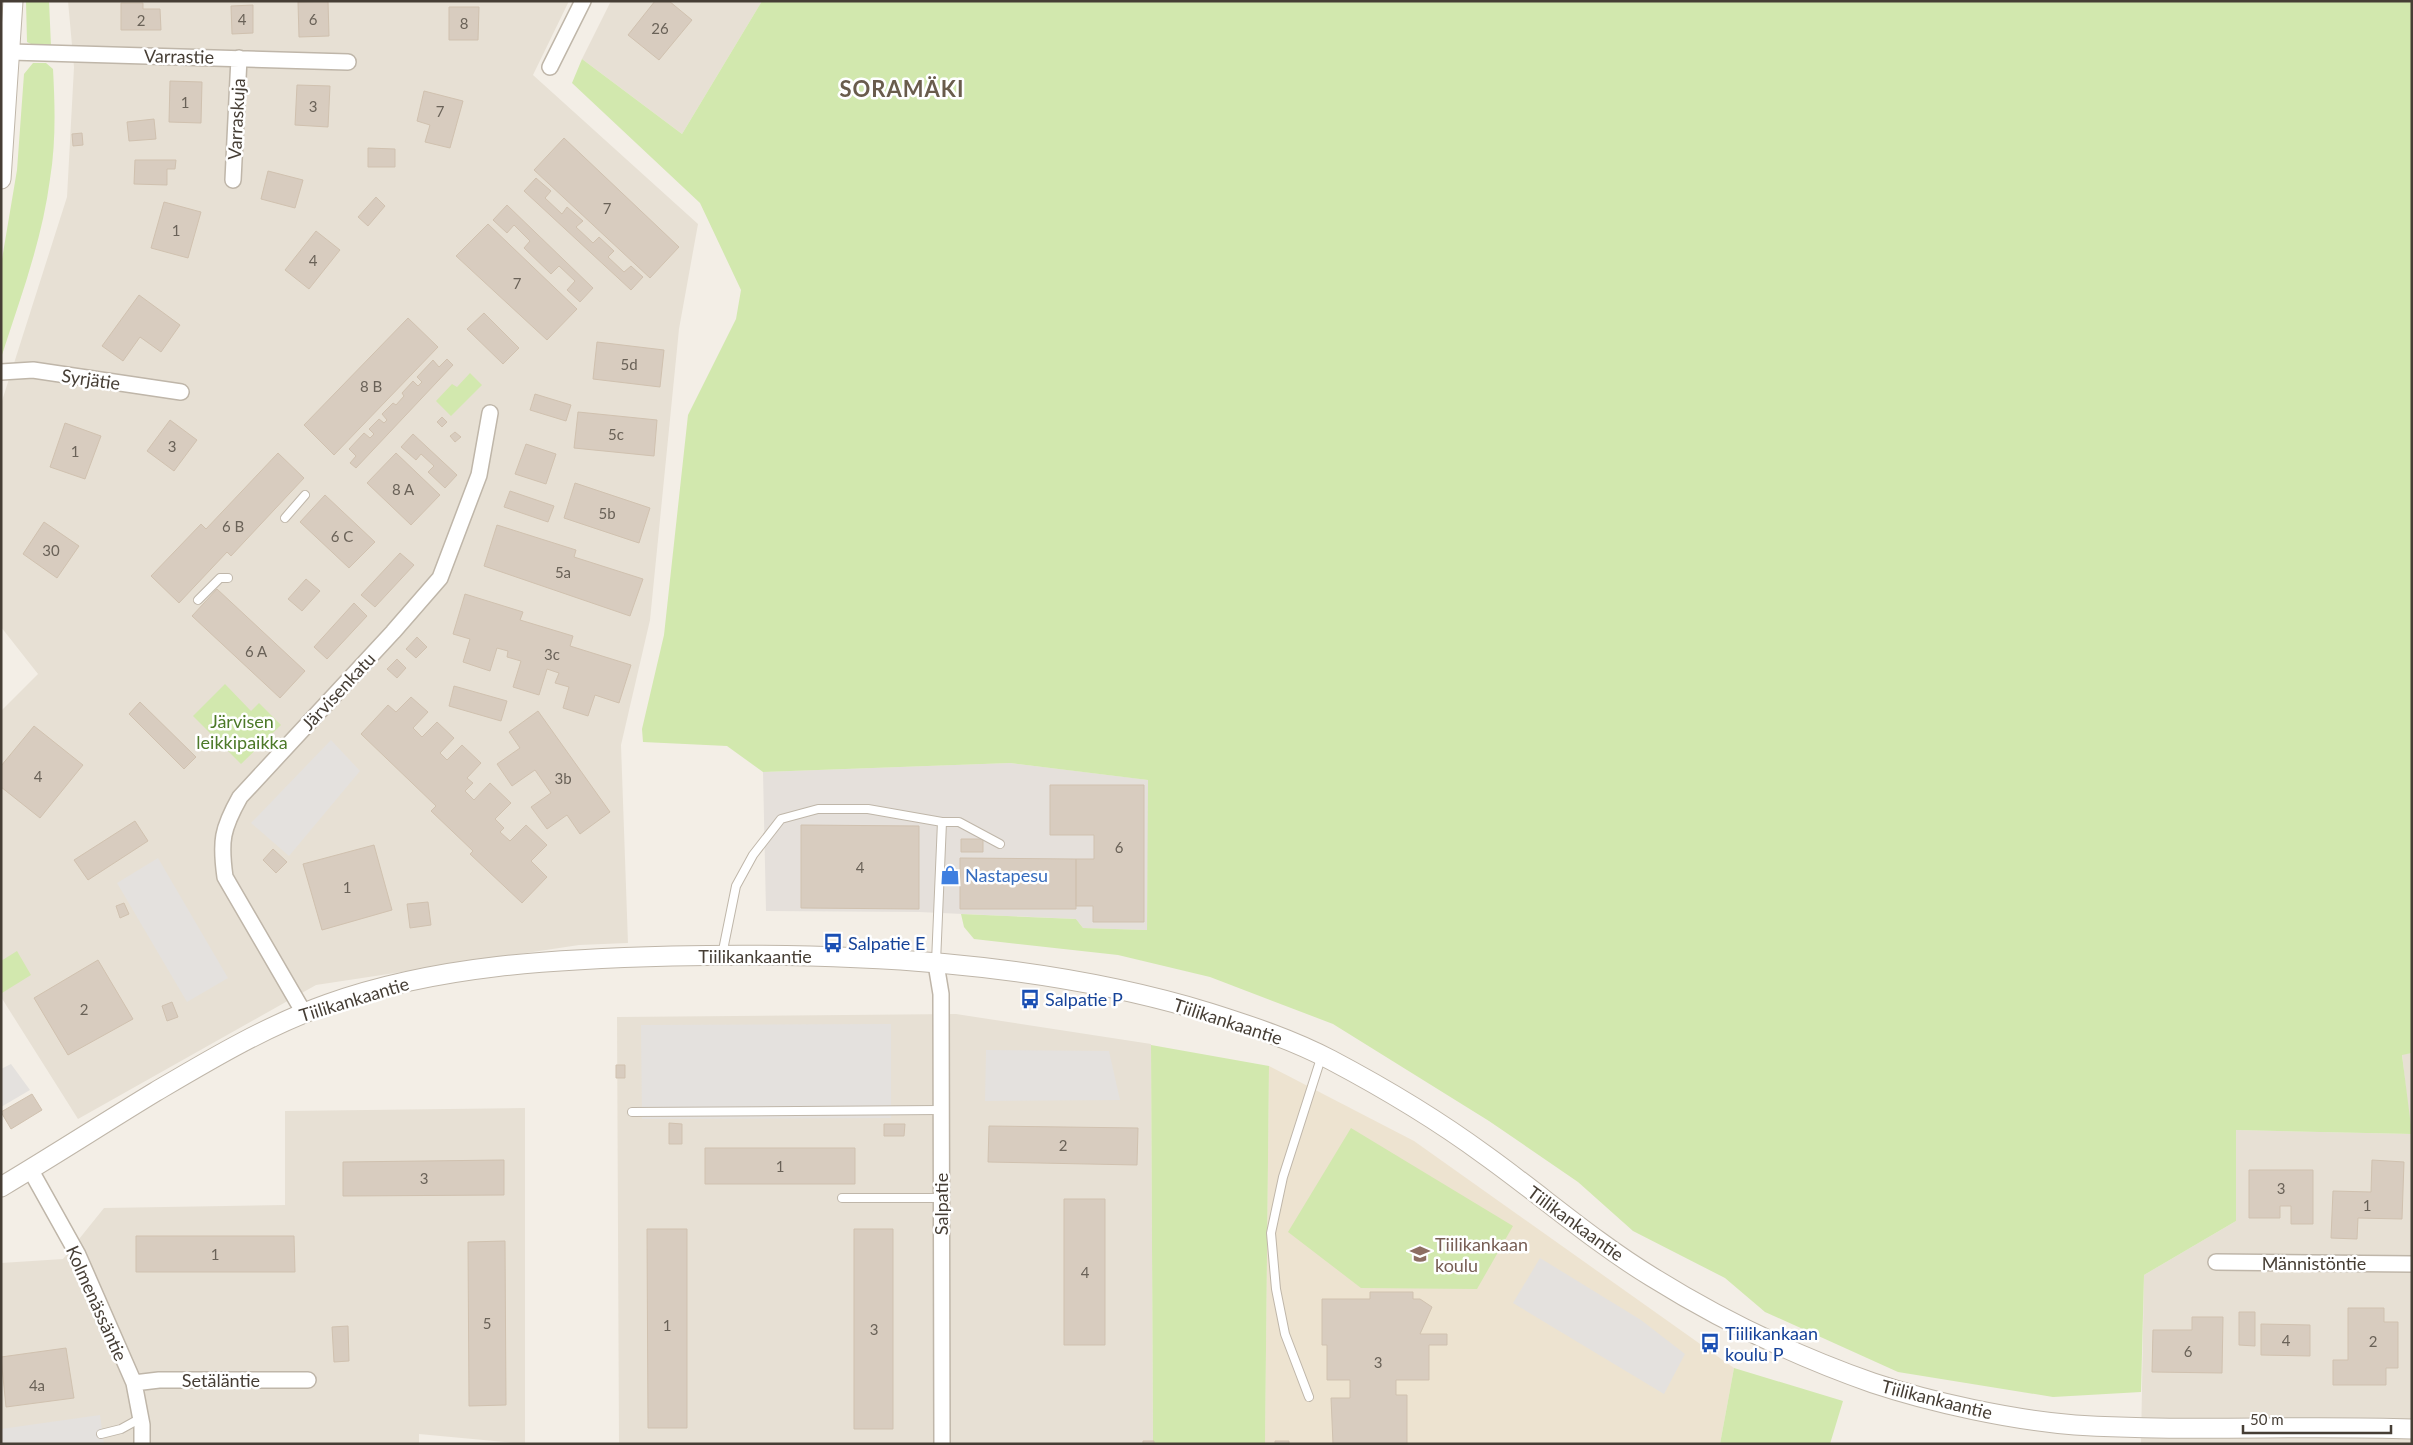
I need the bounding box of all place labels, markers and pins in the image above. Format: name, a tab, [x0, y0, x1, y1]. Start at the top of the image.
shop icon: Nastapesu	[939, 864, 961, 886]
place label: Nastapesu	[965, 864, 1048, 886]
bus stop icon: Salpatie E	[822, 932, 844, 954]
place label: Salpatie E	[848, 932, 925, 954]
bus stop icon: Salpatie P	[1019, 988, 1041, 1010]
place label: Salpatie P	[1045, 988, 1123, 1010]
place label: Tiilikankaan koulu	[1435, 1233, 1528, 1276]
school or university icon: Tiilikankaan koulu	[1409, 1243, 1431, 1265]
place label: Tiilikankaan koulu P	[1725, 1322, 1818, 1365]
bus stop icon: Tiilikankaan koulu P	[1699, 1332, 1721, 1354]

